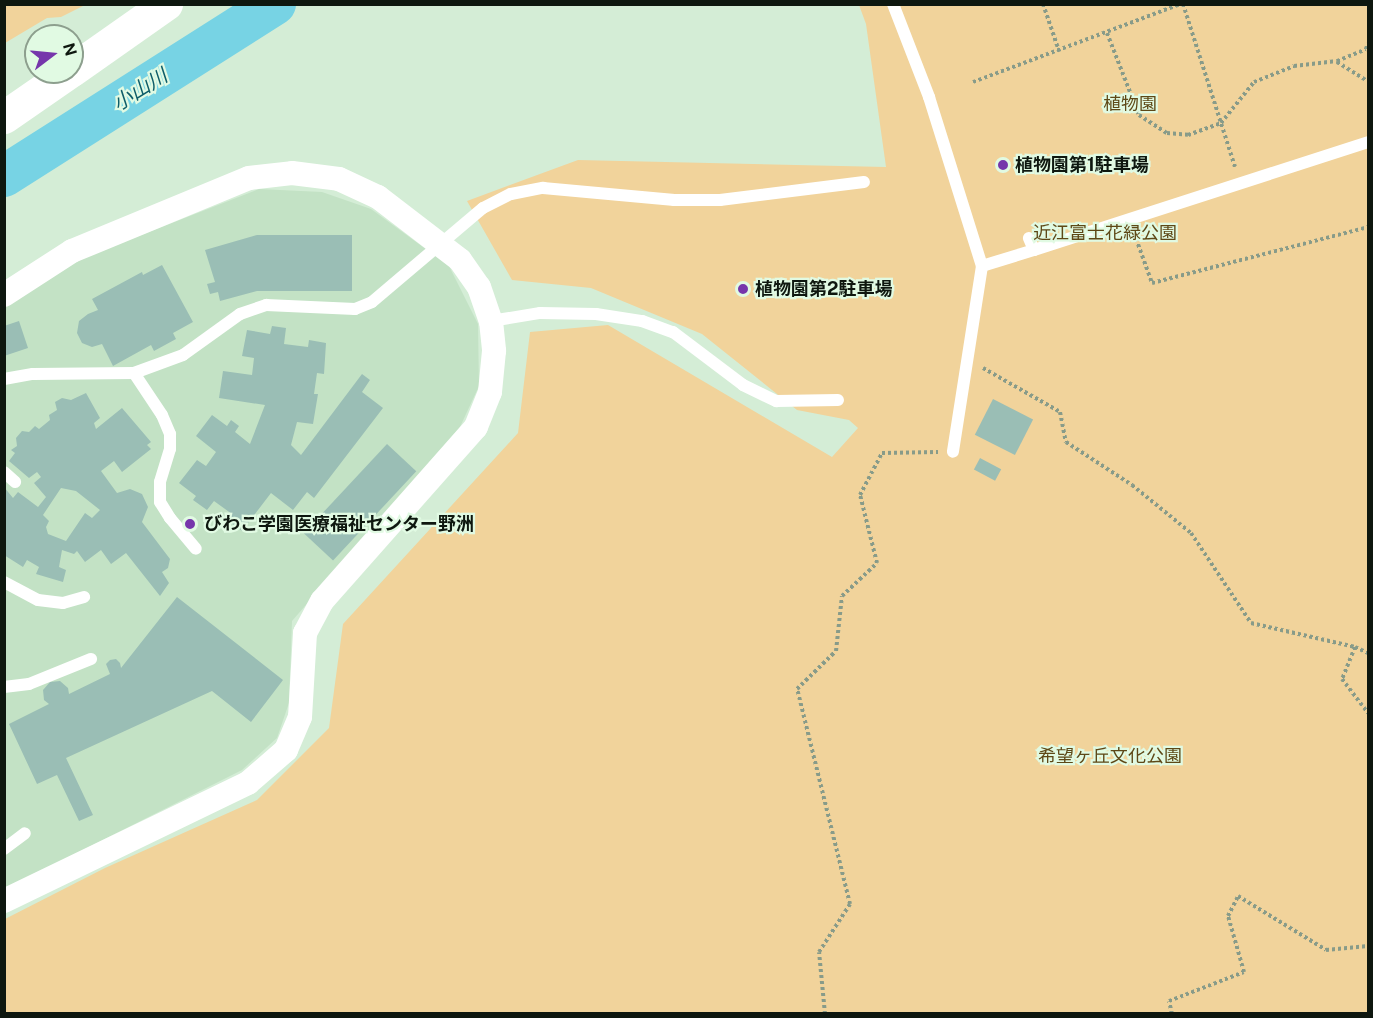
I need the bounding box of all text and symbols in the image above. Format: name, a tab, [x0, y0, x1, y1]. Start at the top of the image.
north arrow	[24, 24, 84, 84]
text: N	[59, 41, 81, 58]
water label: 小山川	[108, 64, 172, 116]
park label: 植物園	[1103, 93, 1157, 115]
place label: 植物園第1駐車場	[1015, 154, 1149, 176]
marker: 植物園第1駐車場	[996, 158, 1010, 172]
park label: 近江富士花緑公園	[1033, 222, 1177, 244]
place label: 植物園第2駐車場	[755, 278, 892, 300]
marker: 植物園第2駐車場	[736, 282, 750, 296]
place label: びわこ学園医療福祉センター野洲	[204, 513, 474, 535]
marker: びわこ学園医療福祉センター野洲	[181, 515, 199, 533]
park label: 希望ヶ丘文化公園	[1038, 745, 1182, 767]

